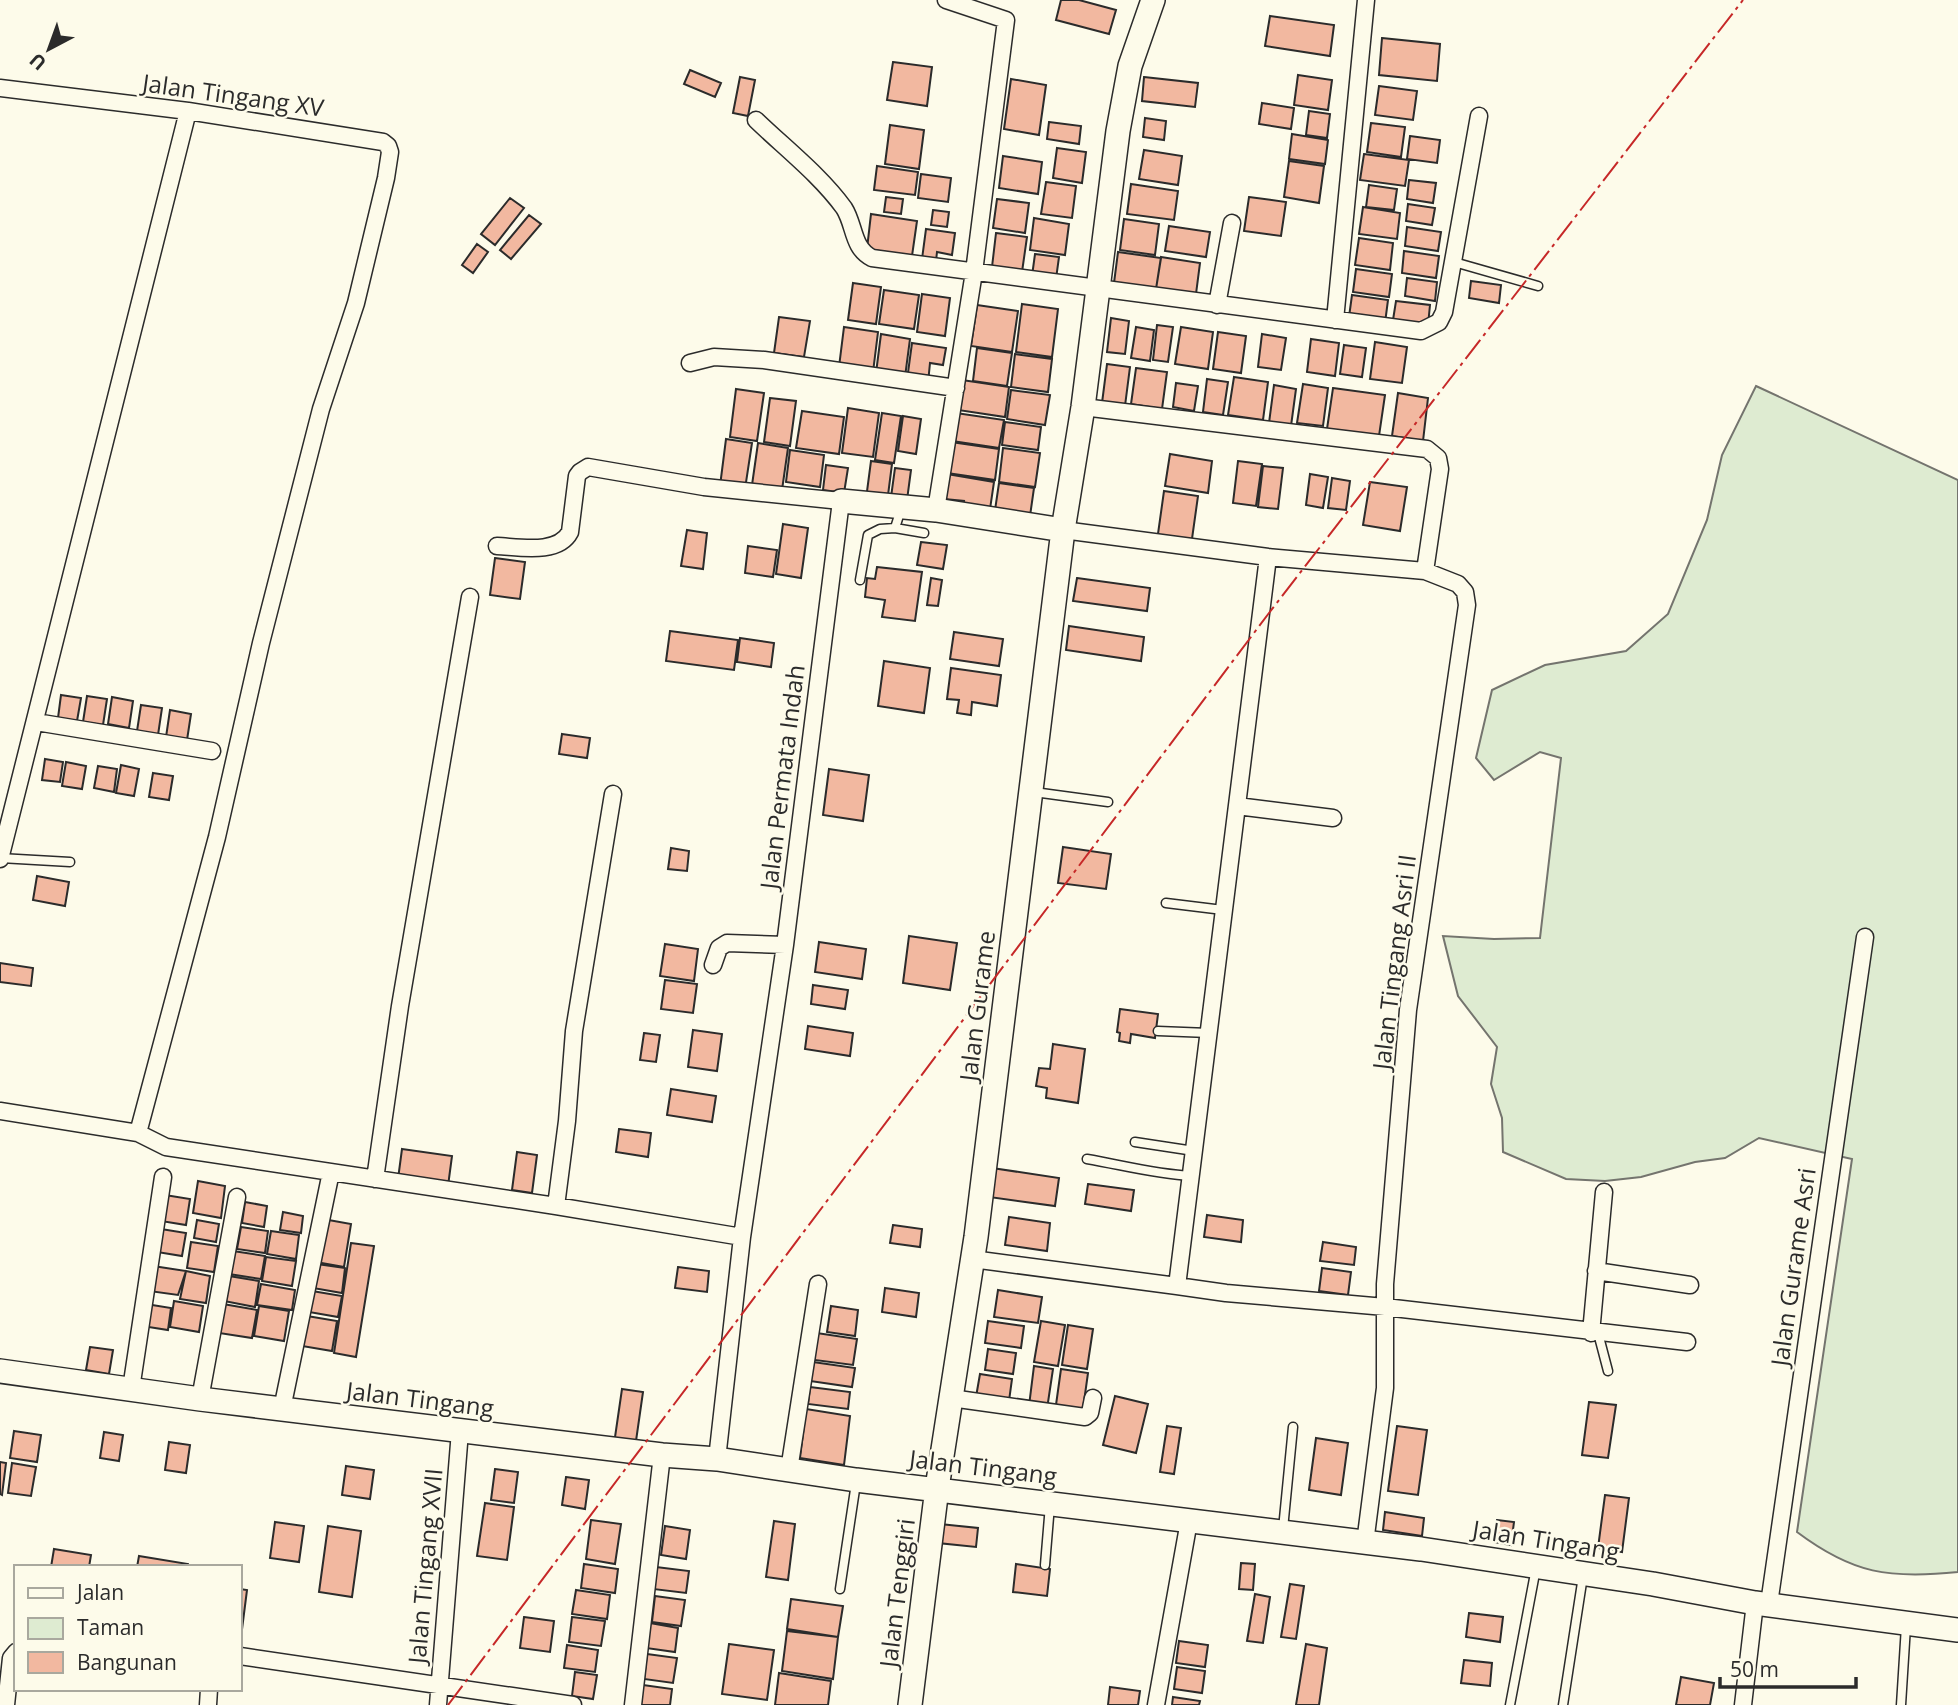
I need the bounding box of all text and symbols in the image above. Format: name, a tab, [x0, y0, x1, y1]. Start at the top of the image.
north arrow	[14, 14, 84, 84]
text: U	[24, 47, 52, 76]
street label: Jalan Tingang XV	[138, 65, 327, 124]
street label: Jalan Permata Indah	[751, 663, 812, 893]
street label: Jalan Tingang Asri II	[1364, 852, 1423, 1073]
street label: Jalan Gurame	[951, 929, 1002, 1085]
street label: Jalan Gurame Asri	[1762, 1166, 1823, 1370]
street label: Jalan Tingang	[343, 1373, 496, 1424]
street label: Jalan Tingang	[906, 1441, 1059, 1492]
street label: Jalan Tingang XVII	[399, 1467, 449, 1667]
street label: Jalan Tingang	[1468, 1511, 1622, 1567]
street label: Jalan Tenggiri	[871, 1517, 922, 1671]
legend	[14, 1565, 242, 1691]
text: Jalan	[75, 1578, 124, 1606]
text: Taman	[77, 1613, 144, 1641]
scale bar	[1720, 1646, 1856, 1690]
text: Bangunan	[77, 1648, 177, 1676]
text: 50 m	[1730, 1655, 1779, 1683]

